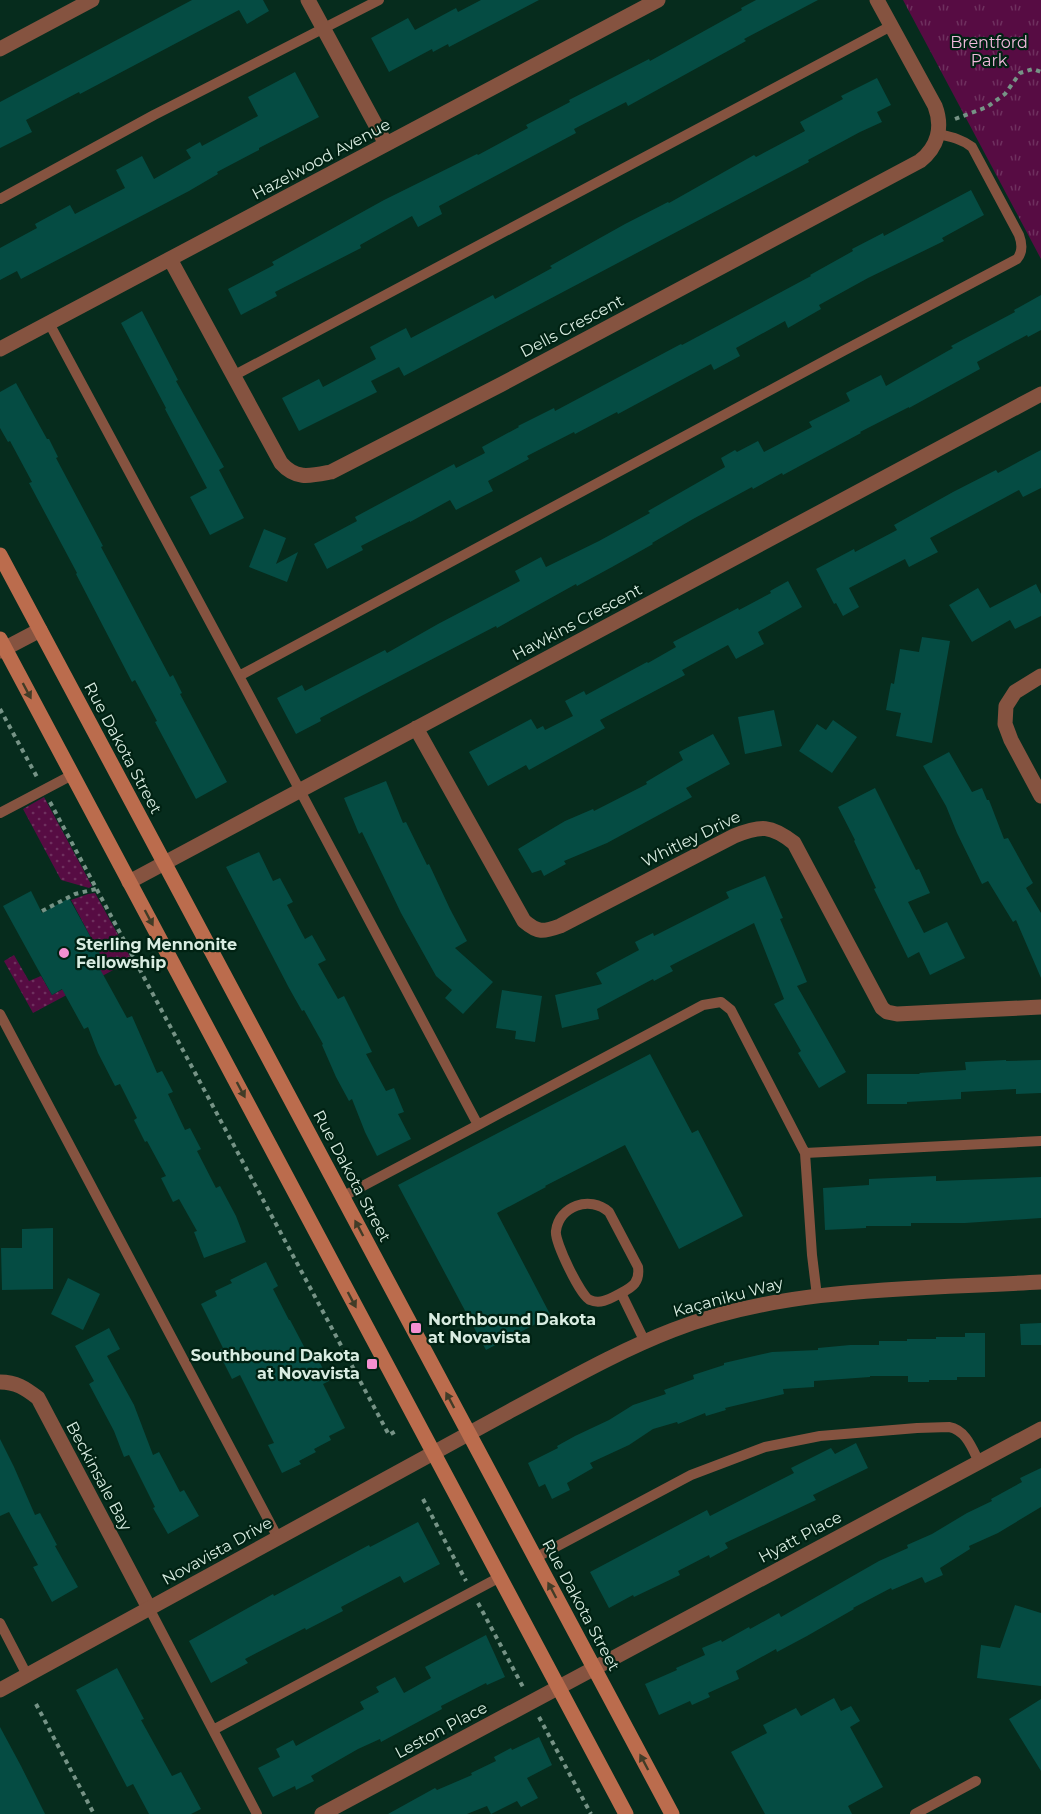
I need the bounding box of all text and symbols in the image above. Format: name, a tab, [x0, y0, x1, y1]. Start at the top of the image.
park label: Brentford Park	[950, 33, 1028, 70]
street label: Hazelwood Avenue	[249, 115, 393, 203]
street label: Dells Crescent	[517, 291, 627, 361]
street label: Hawkins Crescent	[509, 580, 645, 664]
street label: Rue Dakota Street	[80, 679, 166, 817]
one-way arrow	[22, 682, 32, 700]
street label: Whitley Drive	[638, 807, 744, 871]
one-way arrow	[144, 910, 154, 927]
place label: Sterling Mennonite Fellowship	[76, 935, 237, 972]
marker: Sterling Mennonite Fellowship	[57, 946, 71, 960]
one-way arrow	[236, 1082, 246, 1099]
street label: Rue Dakota Street	[309, 1107, 395, 1245]
one-way arrow	[354, 1219, 364, 1236]
street label: Kaçaniku Way	[671, 1273, 785, 1321]
one-way arrow	[347, 1291, 357, 1308]
place label: Northbound Dakota at Novavista	[428, 1310, 596, 1347]
marker: Northbound Dakota at Novavista	[409, 1321, 423, 1335]
place label: Southbound Dakota at Novavista	[191, 1346, 360, 1383]
marker: Southbound Dakota at Novavista	[365, 1357, 379, 1371]
one-way arrow	[445, 1391, 455, 1408]
street label: Beckinsale Bay	[62, 1418, 136, 1534]
street label: Hyatt Place	[755, 1507, 845, 1567]
street label: Novavista Drive	[159, 1513, 275, 1589]
street label: Rue Dakota Street	[538, 1536, 624, 1674]
one-way arrow	[547, 1582, 557, 1599]
street label: Leston Place	[392, 1698, 490, 1762]
one-way arrow	[639, 1754, 649, 1771]

